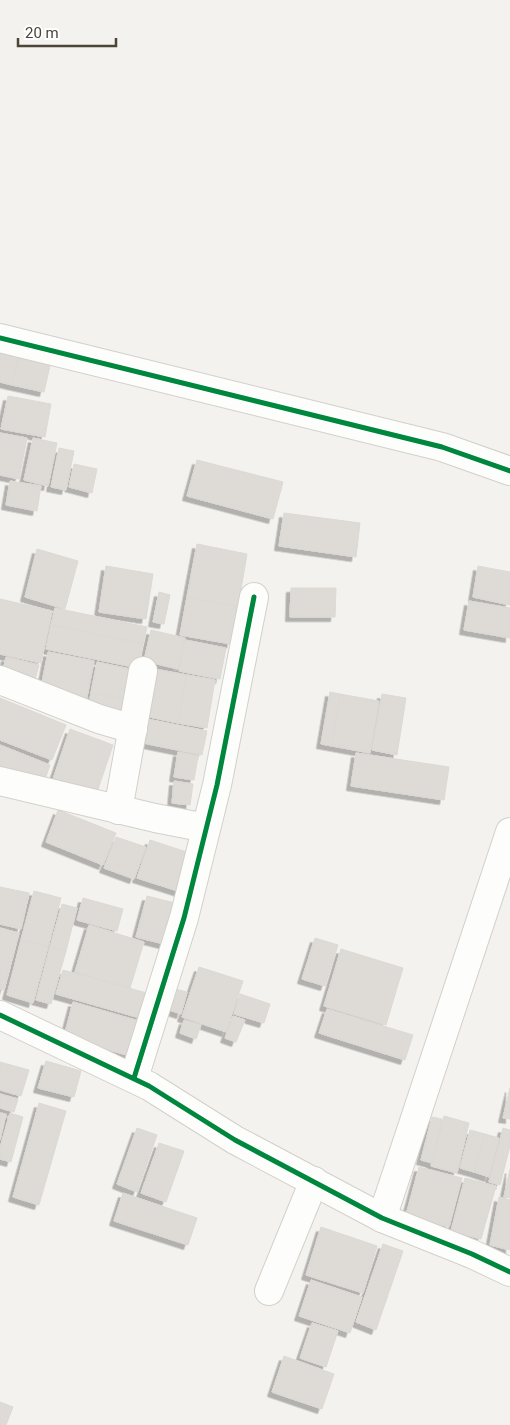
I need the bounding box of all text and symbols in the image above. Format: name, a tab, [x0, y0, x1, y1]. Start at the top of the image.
scale bar	[18, 15, 115, 47]
text: 20 m	[25, 24, 59, 42]

